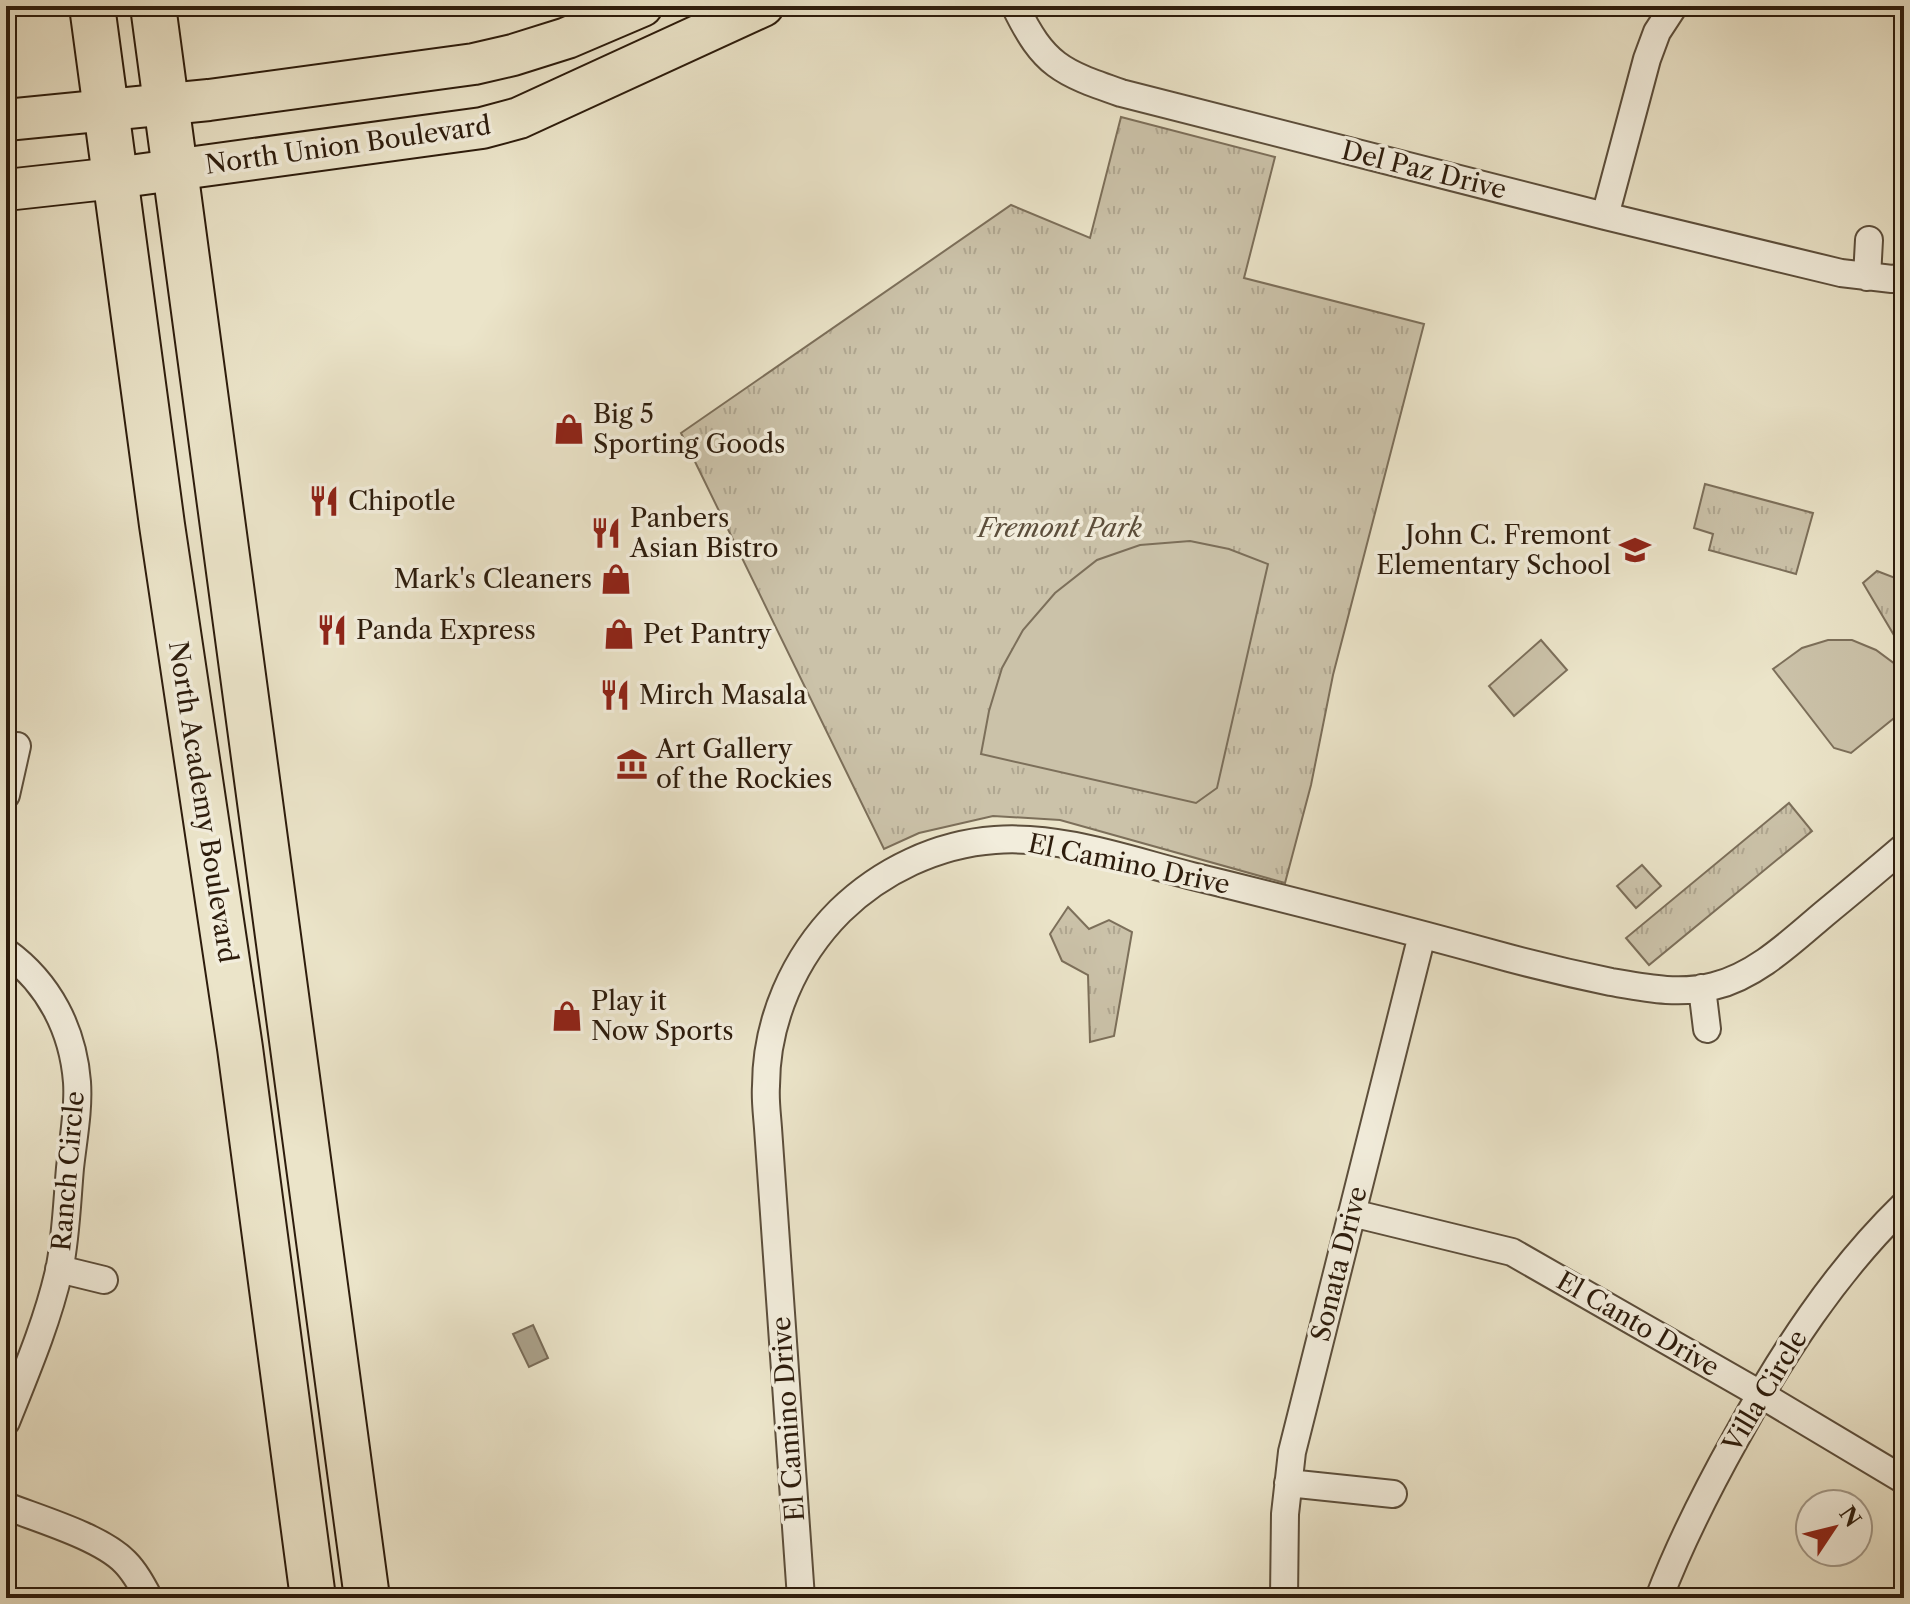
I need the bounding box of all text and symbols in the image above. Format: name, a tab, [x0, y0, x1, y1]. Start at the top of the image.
street label: North Union Boulevard	[203, 109, 493, 181]
street label: Del Paz Drive	[1338, 134, 1510, 206]
place label: Big 5 Sporting Goods	[593, 398, 785, 460]
shop icon: Big 5 Sporting Goods	[552, 412, 586, 446]
restaurant icon: Chipotle	[307, 484, 341, 518]
place label: Chipotle	[348, 485, 456, 517]
place label: Panbers Asian Bistro	[629, 502, 778, 564]
park label: Fremont Park	[976, 512, 1142, 544]
restaurant icon: Panbers Asian Bistro	[589, 516, 623, 550]
place label: John C. Fremont Elementary School	[1376, 519, 1612, 581]
school or university icon: John C. Fremont Elementary School	[1618, 533, 1652, 567]
shop icon: Mark's Cleaners	[599, 562, 633, 596]
place label: Mark's Cleaners	[394, 563, 592, 595]
restaurant icon: Panda Express	[315, 613, 349, 647]
place label: Panda Express	[356, 614, 536, 646]
shop icon: Pet Pantry	[602, 617, 636, 651]
place label: Pet Pantry	[643, 618, 772, 650]
street label: North Academy Boulevard	[162, 639, 244, 965]
restaurant icon: Mirch Masala	[598, 678, 632, 712]
place label: Mirch Masala	[639, 679, 807, 711]
place label: Art Gallery of the Rockies	[655, 733, 832, 795]
museum icon: Art Gallery of the Rockies	[615, 747, 649, 781]
street label: El Camino Drive	[1025, 827, 1233, 901]
place label: Play it Now Sports	[591, 985, 734, 1047]
shop icon: Play it Now Sports	[550, 999, 584, 1033]
street label: Ranch Circle	[45, 1090, 91, 1252]
street label: Sonata Drive	[1304, 1183, 1374, 1345]
street label: El Canto Drive	[1551, 1265, 1725, 1383]
street label: El Camino Drive	[765, 1316, 811, 1522]
street label: Villa Circle	[1716, 1324, 1814, 1459]
north arrow	[1794, 1488, 1874, 1568]
text: N	[1833, 1501, 1867, 1532]

